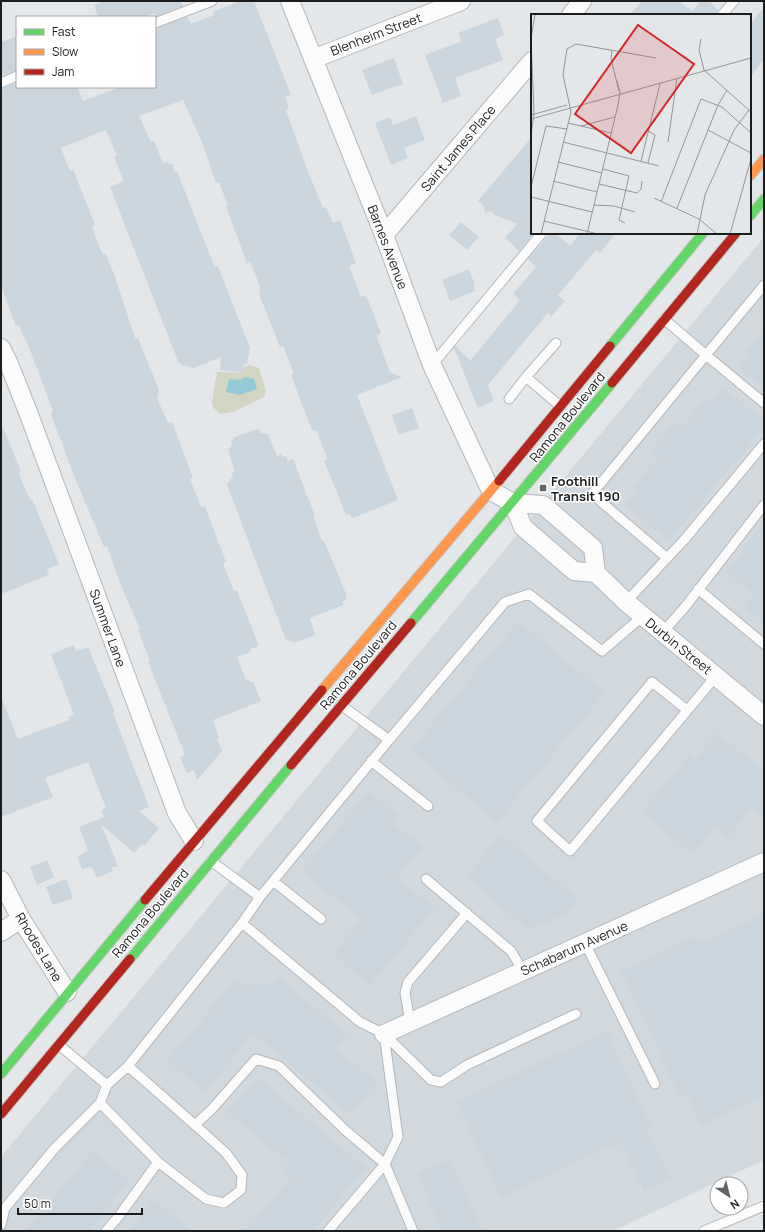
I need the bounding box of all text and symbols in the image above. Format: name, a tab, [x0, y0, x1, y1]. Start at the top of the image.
street label: Blenheim Street	[328, 8, 424, 60]
inset map	[531, 14, 751, 234]
legend	[16, 16, 156, 88]
text: Fast	[52, 23, 76, 40]
text: Slow	[52, 43, 78, 60]
text: Jam	[52, 63, 74, 80]
street label: Saint James Place	[416, 101, 500, 195]
street label: Barnes Avenue	[364, 202, 413, 292]
street label: Ramona Boulevard	[525, 368, 609, 466]
place label: Foothill Transit 190	[551, 472, 620, 505]
marker: Foothill Transit 190	[538, 483, 548, 493]
street label: Summer Lane	[86, 587, 131, 670]
street label: Durbin Street	[642, 614, 716, 678]
street label: Ramona Boulevard	[315, 617, 401, 713]
street label: Ramona Boulevard	[107, 865, 193, 961]
street label: Rhodes Lane	[11, 909, 67, 985]
street label: Schabarum Avenue	[518, 916, 631, 980]
north arrow	[709, 1176, 749, 1216]
scale bar	[18, 1190, 142, 1216]
text: 50 m	[24, 1195, 51, 1212]
text: N	[727, 1196, 743, 1213]

